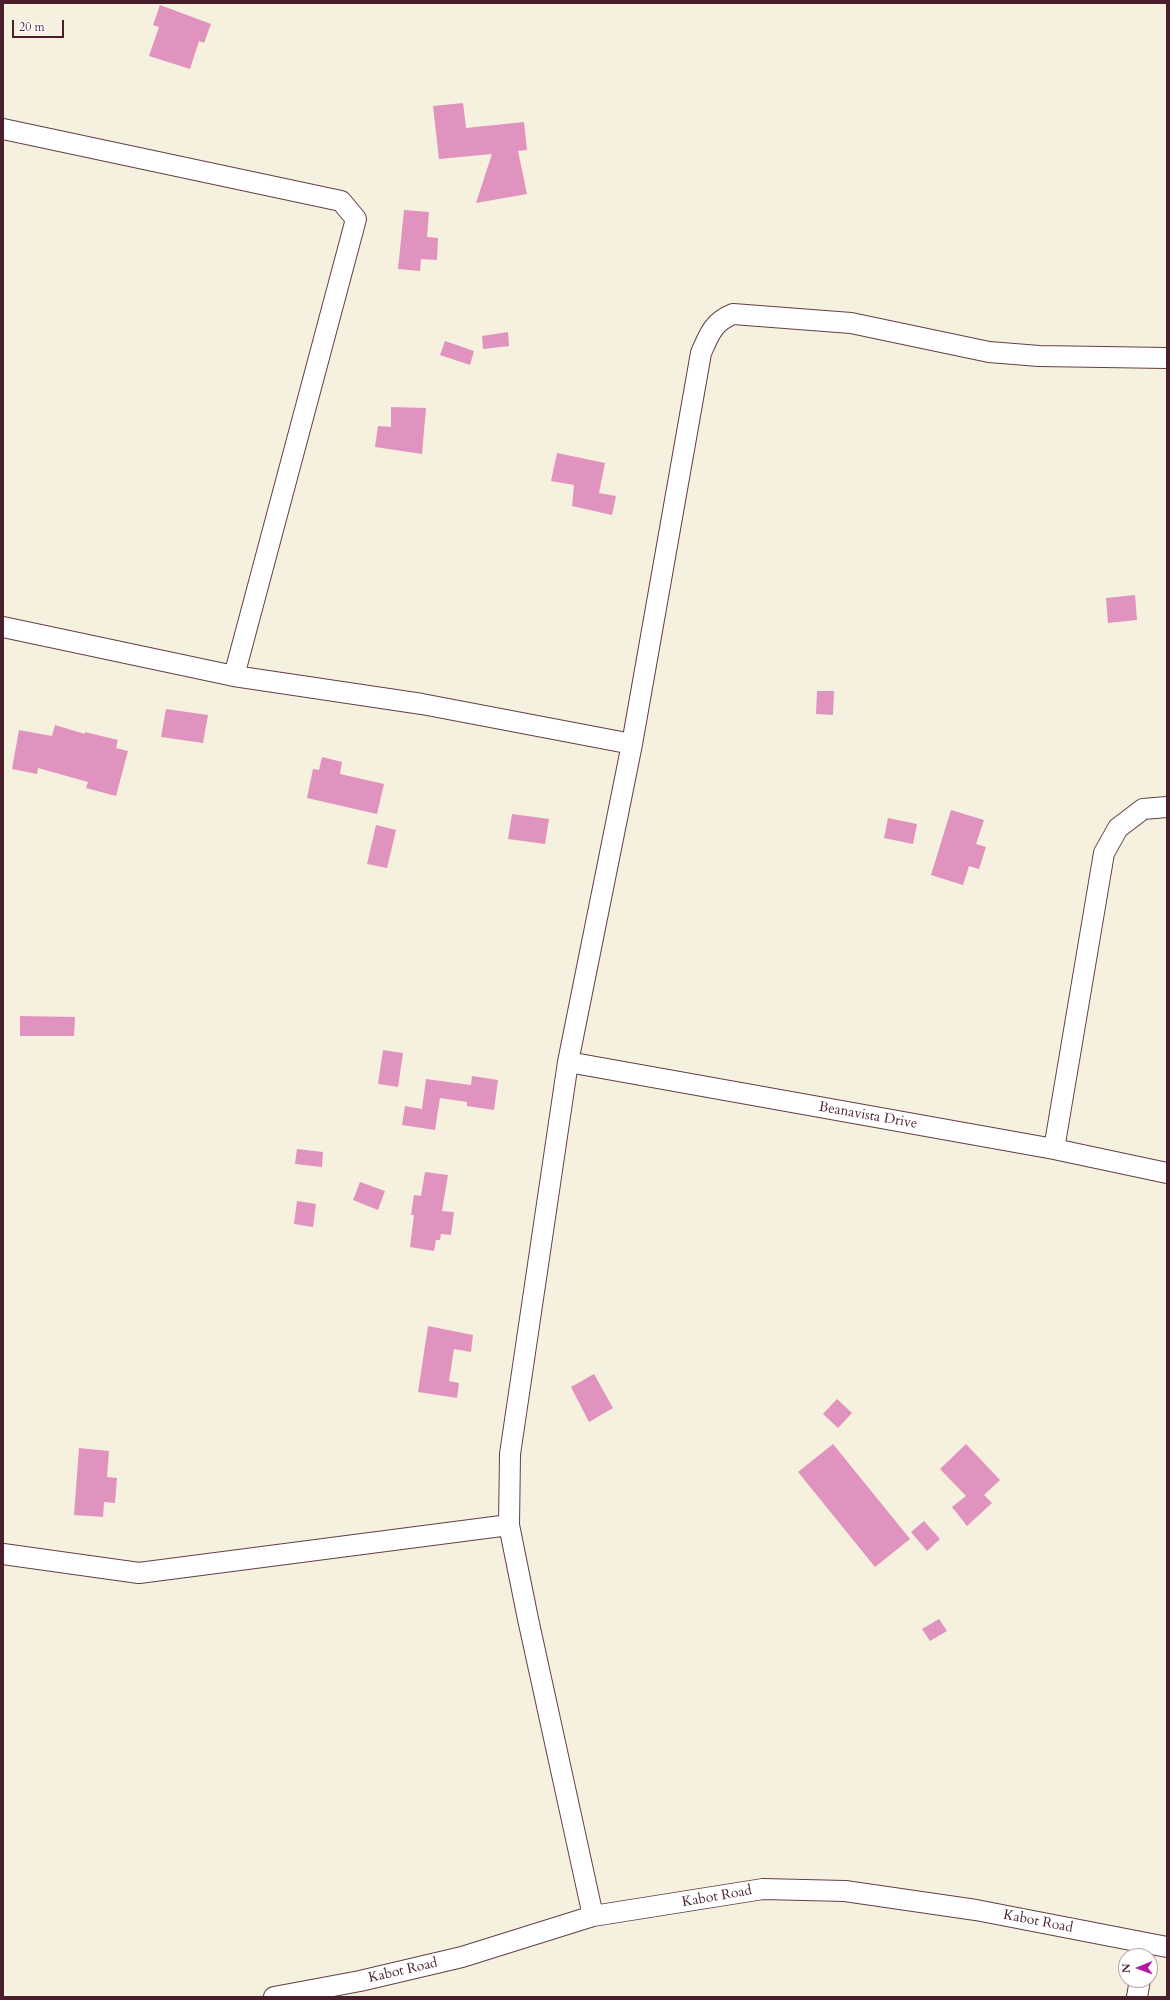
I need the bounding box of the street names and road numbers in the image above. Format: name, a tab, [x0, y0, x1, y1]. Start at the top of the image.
street label: Beanavista Drive	[817, 1099, 919, 1133]
street label: Kabot Road	[681, 1883, 753, 1911]
street label: Kabot Road	[1002, 1907, 1074, 1937]
street label: Kabot Road	[367, 1955, 439, 1987]

